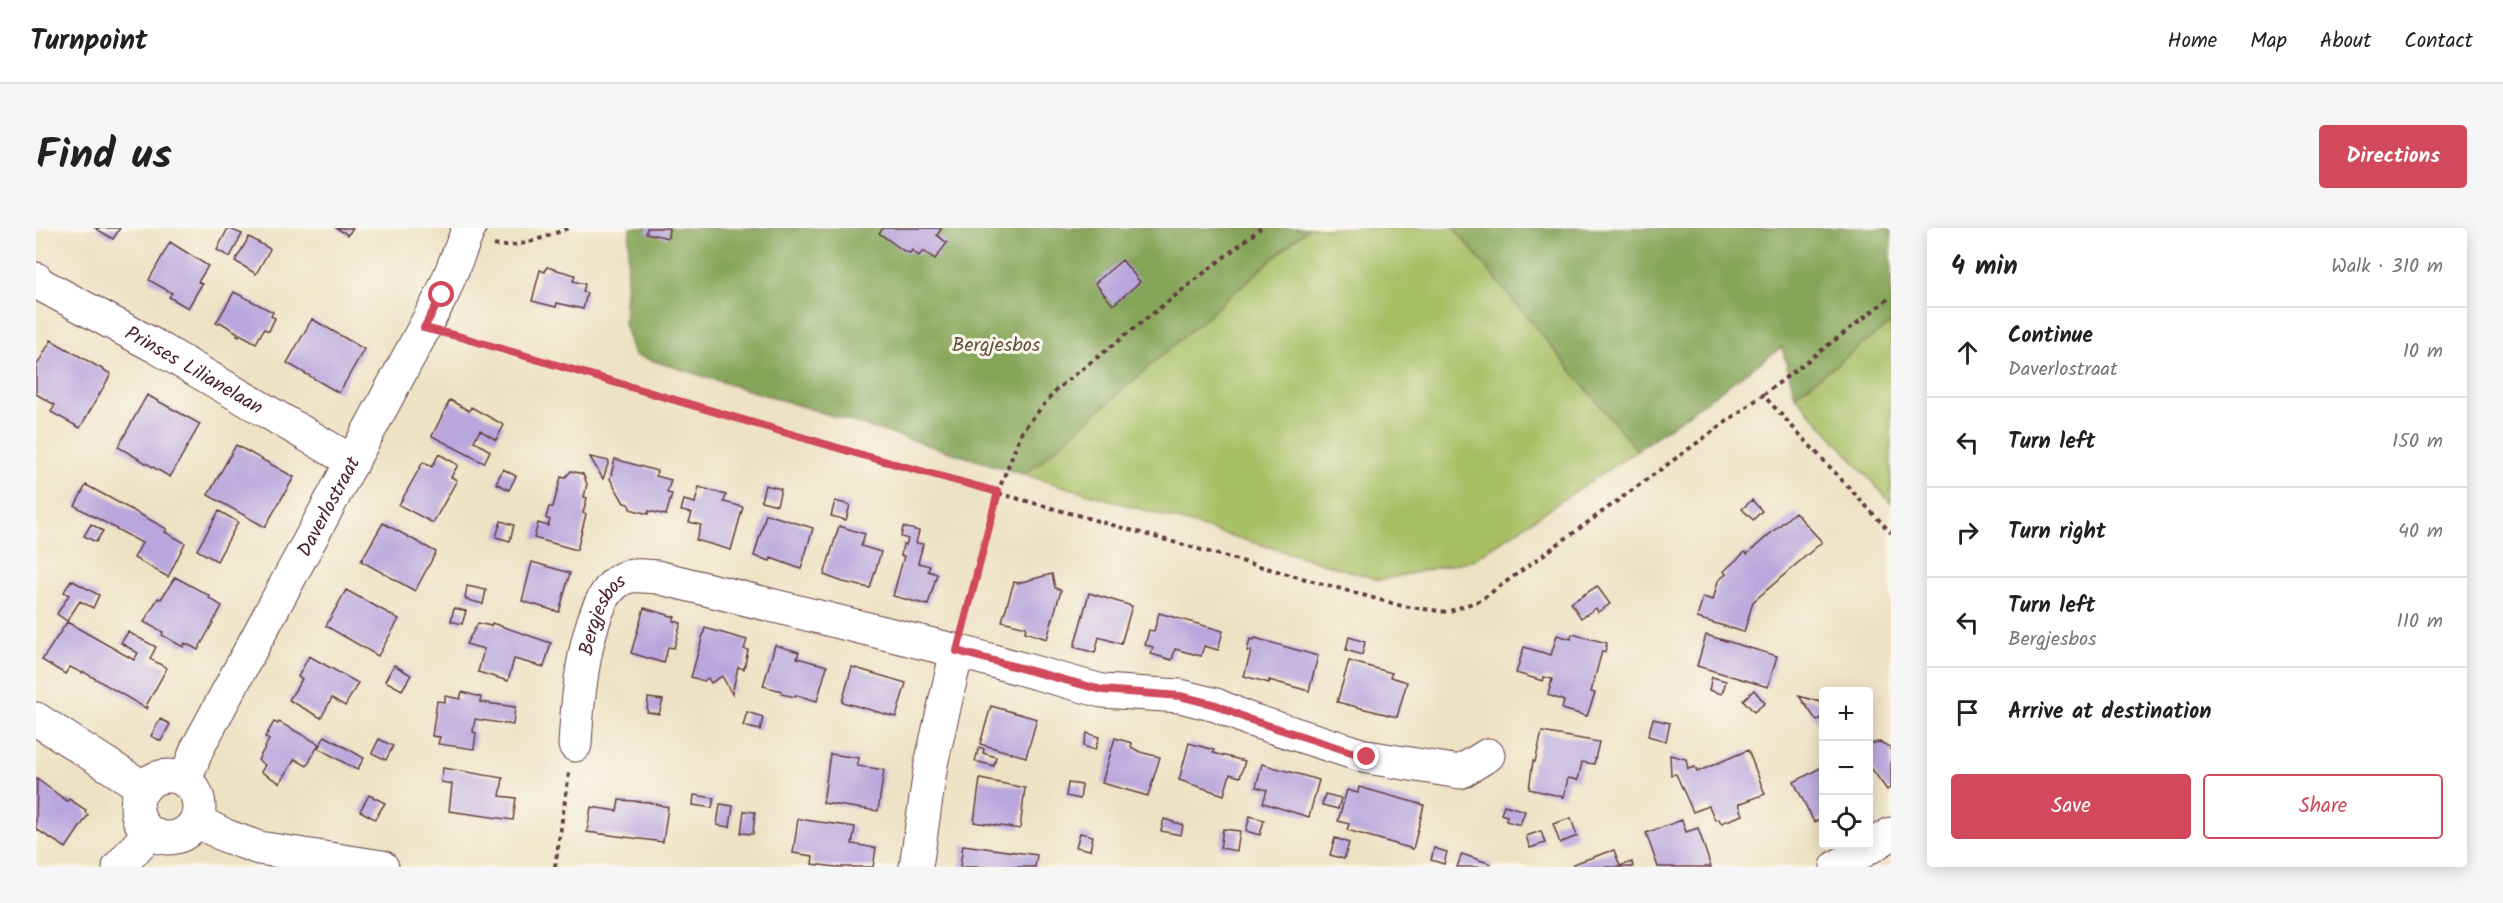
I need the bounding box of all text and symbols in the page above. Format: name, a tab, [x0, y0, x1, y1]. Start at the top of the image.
text: Turnpoint	[30, 19, 148, 64]
text: Home	[2168, 25, 2217, 58]
text: Map	[2250, 25, 2287, 58]
text: About	[2320, 25, 2371, 58]
text: Contact	[2404, 25, 2473, 58]
text: Find us	[36, 123, 172, 190]
button: Directions	[2319, 125, 2467, 188]
text: 4 min	[1951, 246, 2018, 288]
text: Walk · 310 m	[2331, 251, 2443, 283]
route start	[428, 281, 454, 307]
street label: Prinses Lilianelaan	[118, 319, 269, 424]
text: Continue	[2008, 319, 2093, 354]
park label: Bergjesbos	[952, 330, 1041, 362]
icon: ahead	[1951, 336, 1984, 369]
text: 10 m	[2403, 336, 2443, 368]
text: Daverlostraat	[2008, 354, 2118, 386]
text: Turn left	[2008, 425, 2095, 460]
icon: left	[1951, 426, 1984, 459]
text: 150 m	[2392, 426, 2443, 458]
street label: Daverlostraat	[290, 451, 370, 563]
text: Turn right	[2008, 515, 2106, 550]
icon: right	[1951, 516, 1984, 549]
text: 40 m	[2398, 516, 2443, 548]
street label: Bergjesbos	[571, 566, 633, 659]
text: Turn left	[2008, 589, 2095, 624]
icon: left	[1951, 606, 1984, 639]
text: 110 m	[2397, 606, 2443, 638]
text: Bergjesbos	[2008, 624, 2097, 656]
map controls	[1819, 687, 1873, 849]
button: +	[1819, 687, 1873, 741]
text: Arrive at destination	[2008, 695, 2211, 730]
icon: arrive	[1951, 696, 1984, 729]
button: −	[1819, 741, 1873, 795]
route end	[1353, 743, 1379, 769]
button: Save	[1951, 774, 2191, 839]
button: Share	[2203, 774, 2443, 839]
button: locate	[1819, 795, 1873, 849]

